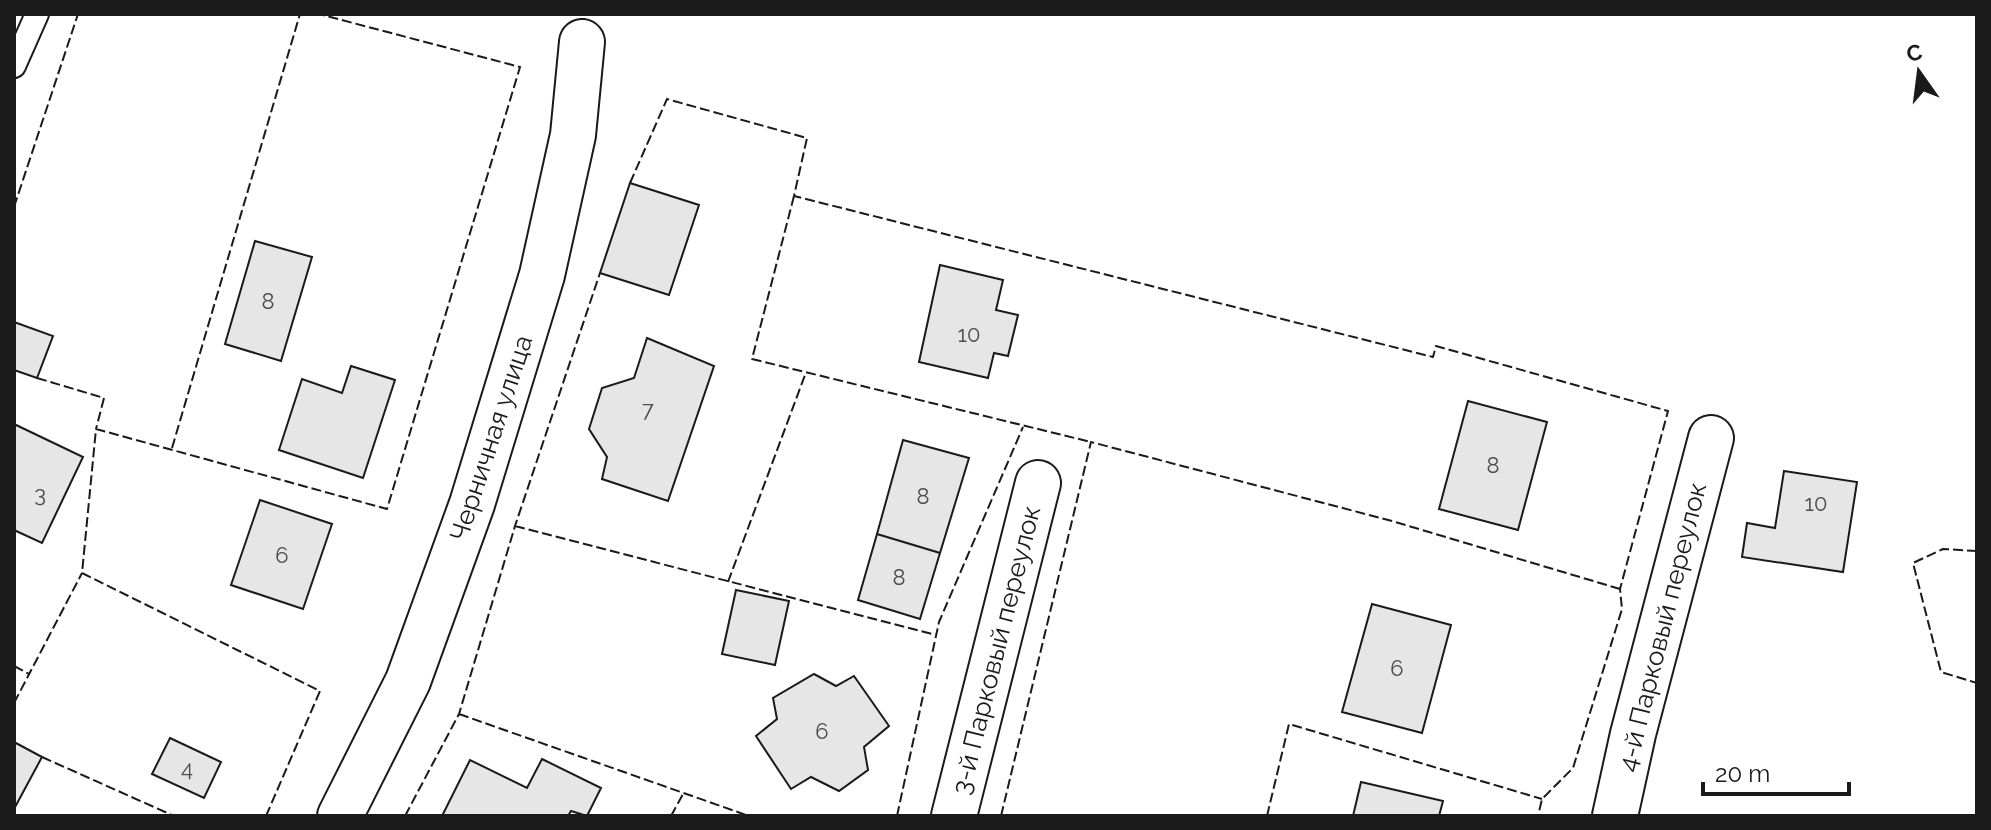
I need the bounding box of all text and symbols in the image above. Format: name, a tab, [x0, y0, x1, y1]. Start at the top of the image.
north arrow	[1879, 32, 1959, 112]
text: С	[1904, 38, 1925, 67]
house number: 8	[261, 288, 275, 314]
house number: 10	[958, 321, 980, 347]
street label: Черничная улица	[444, 331, 538, 545]
house number: 7	[642, 396, 654, 422]
house number: 8	[1486, 452, 1500, 478]
street label: 4-й Парковый переулок	[1612, 479, 1712, 775]
house number: 3	[34, 481, 46, 507]
house number: 8	[916, 483, 930, 509]
house number: 10	[1805, 490, 1827, 516]
street label: 3-й Парковый переулок	[946, 503, 1046, 797]
house number: 6	[275, 542, 289, 568]
house number: 8	[892, 564, 906, 590]
house number: 6	[1390, 655, 1404, 681]
house number: 6	[815, 718, 829, 744]
scale bar	[1703, 746, 1849, 796]
house number: 4	[181, 755, 193, 781]
text: 20 m	[1715, 759, 1770, 788]

